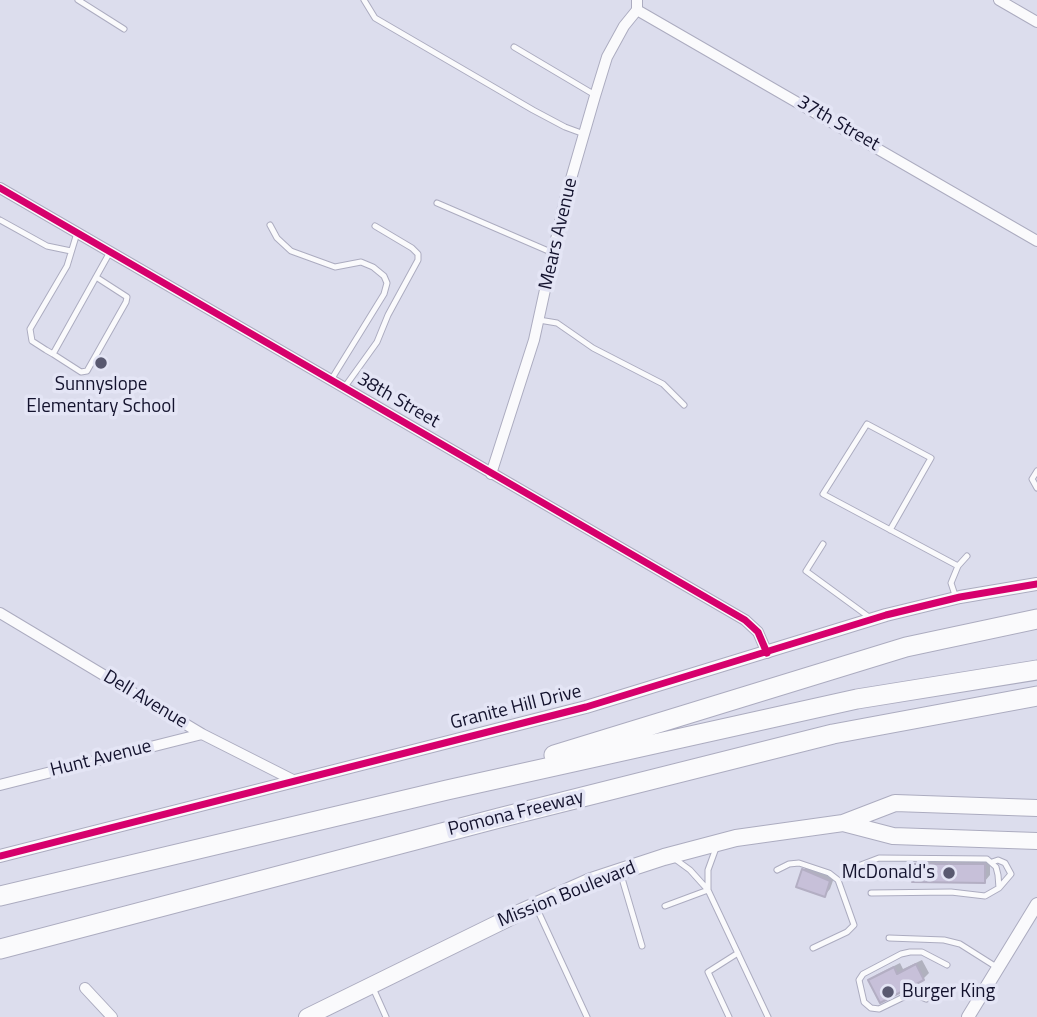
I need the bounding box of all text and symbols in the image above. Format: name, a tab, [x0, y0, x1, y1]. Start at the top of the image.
street label: 37th Street	[793, 91, 883, 157]
street label: Mears Avenue	[535, 176, 583, 292]
marker: Sunnyslope Elementary School	[93, 355, 109, 371]
street label: 38th Street	[353, 368, 443, 434]
place label: Sunnyslope Elementary School	[26, 374, 176, 418]
street label: Dell Avenue	[99, 666, 191, 734]
street label: Granite Hill Drive	[448, 681, 584, 735]
street label: Hunt Avenue	[48, 735, 154, 783]
street label: Pomona Freeway	[446, 786, 586, 842]
street label: Mission Boulevard	[495, 857, 639, 933]
place label: McDonald's	[842, 862, 935, 884]
marker: McDonald's	[941, 865, 957, 881]
place label: Burger King	[902, 981, 995, 1003]
marker: Burger King	[880, 984, 896, 1000]

